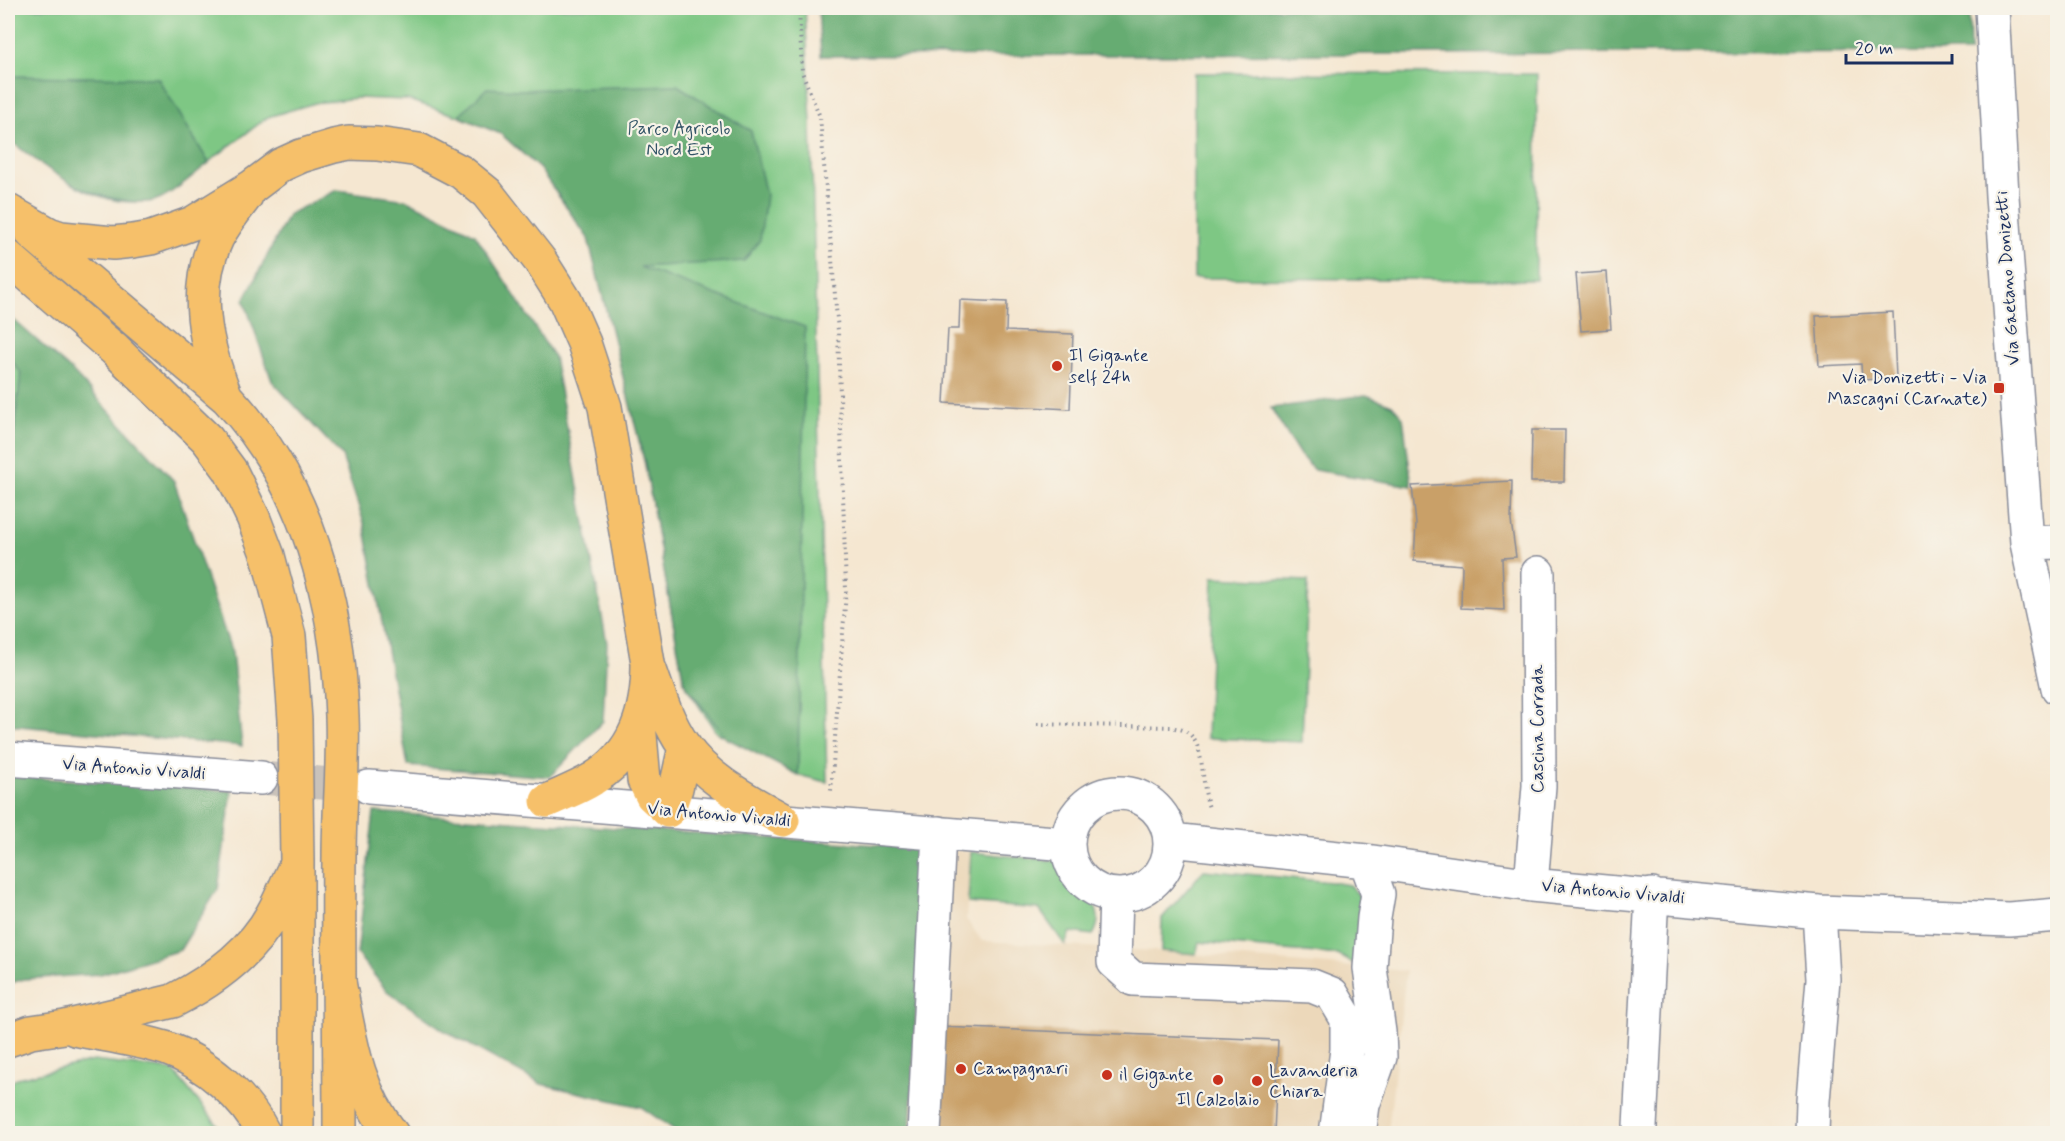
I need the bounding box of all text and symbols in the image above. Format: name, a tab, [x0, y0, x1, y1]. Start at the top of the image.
scale bar	[1846, 27, 1952, 65]
text: 20 m	[1855, 37, 1893, 61]
park label: Parco Agricolo Nord Est	[627, 117, 731, 162]
street label: Via Gaetano Donizetti	[1990, 190, 2026, 366]
place label: Il Gigante self 24h	[1069, 344, 1149, 389]
marker: Il Gigante self 24h	[1050, 359, 1064, 373]
place label: Via Donizetti - Via Mascagni (Carnate)	[1828, 366, 1988, 411]
marker: Via Donizetti - Via Mascagni (Carnate)	[1992, 381, 2006, 395]
street label: Cascina Corrada	[1526, 665, 1550, 793]
street label: Via Antonio Vivaldi	[62, 752, 206, 786]
street label: Via Antonio Vivaldi	[647, 797, 791, 833]
street label: Via Antonio Vivaldi	[1541, 874, 1685, 910]
place label: Campagnari	[973, 1057, 1068, 1081]
place label: Lavanderia Chiara	[1269, 1059, 1358, 1104]
marker: Campagnari	[954, 1062, 968, 1076]
place label: il Gigante	[1119, 1063, 1194, 1088]
marker: il Gigante	[1100, 1068, 1114, 1082]
marker: Il Calzolaio	[1211, 1073, 1225, 1087]
marker: Lavanderia Chiara	[1250, 1074, 1264, 1088]
place label: Il Calzolaio	[1177, 1088, 1259, 1112]

